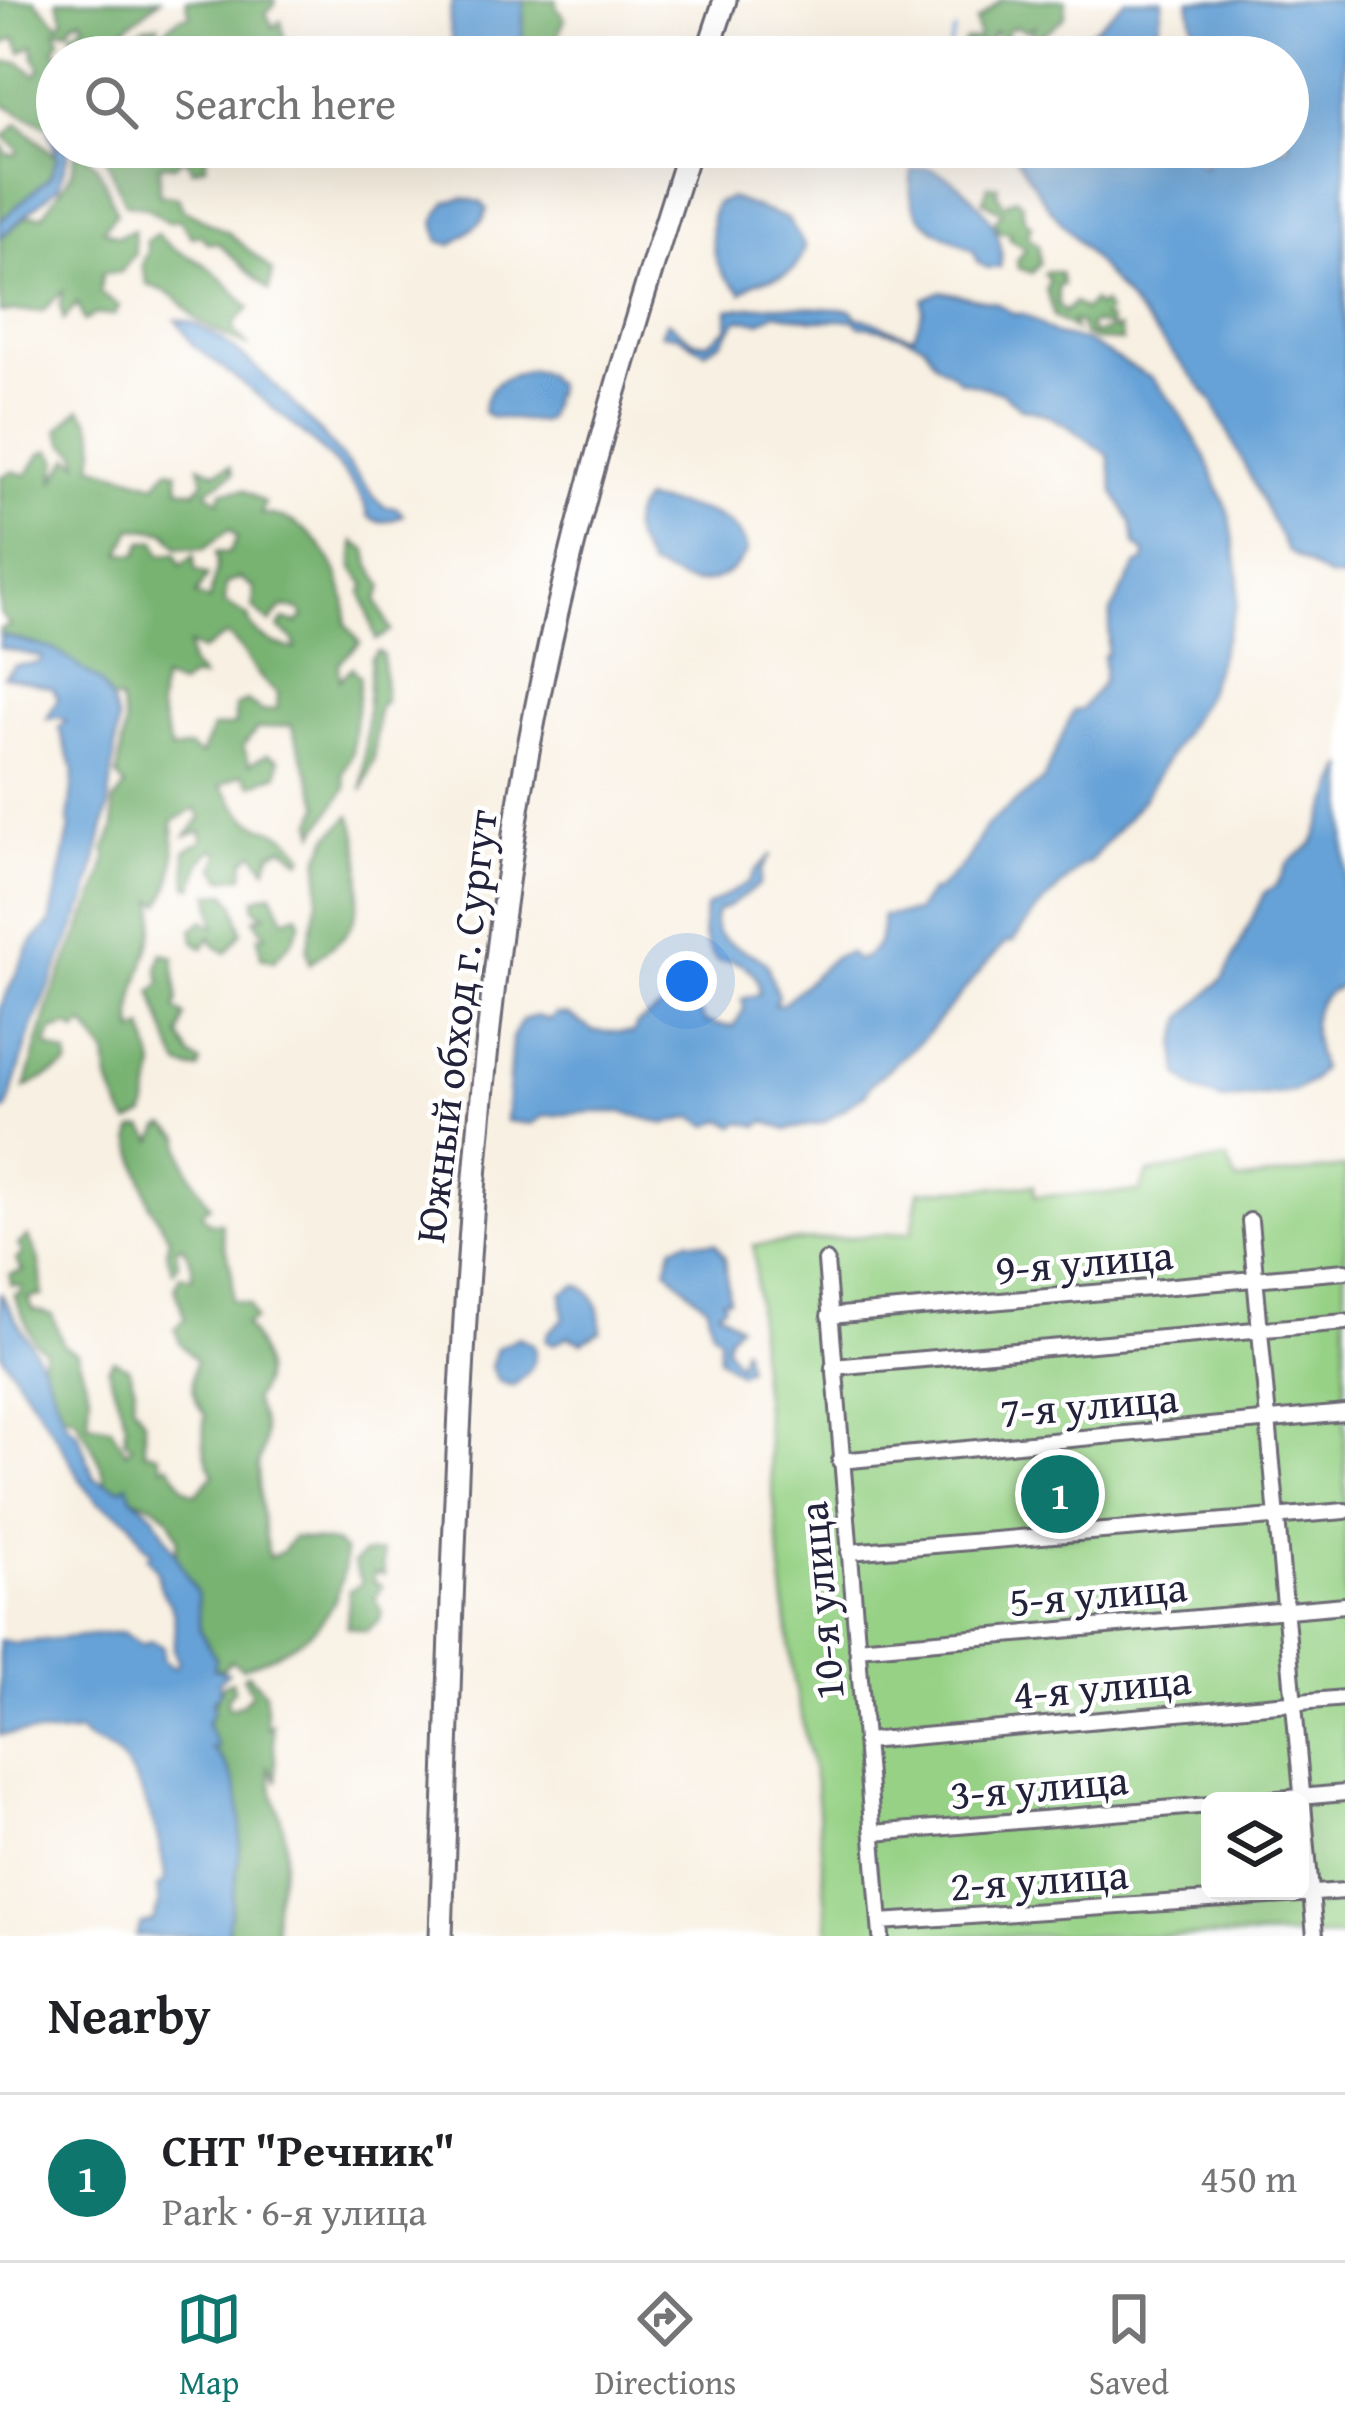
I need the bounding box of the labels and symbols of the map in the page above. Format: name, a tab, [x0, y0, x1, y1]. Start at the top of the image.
street label: Южный обход г. Сургут	[398, 806, 512, 1246]
your location	[657, 951, 717, 1011]
street label: 9-я улица	[992, 1223, 1176, 1299]
street label: 7-я улица	[997, 1366, 1181, 1442]
pin: 1	[1021, 1449, 1099, 1539]
street label: 10-я улица	[781, 1499, 859, 1703]
street label: 5-я улица	[1006, 1555, 1190, 1631]
street label: 4-я улица	[1010, 1648, 1194, 1724]
street label: 3-я улица	[947, 1748, 1131, 1824]
street label: 2-я улица	[948, 1842, 1130, 1916]

